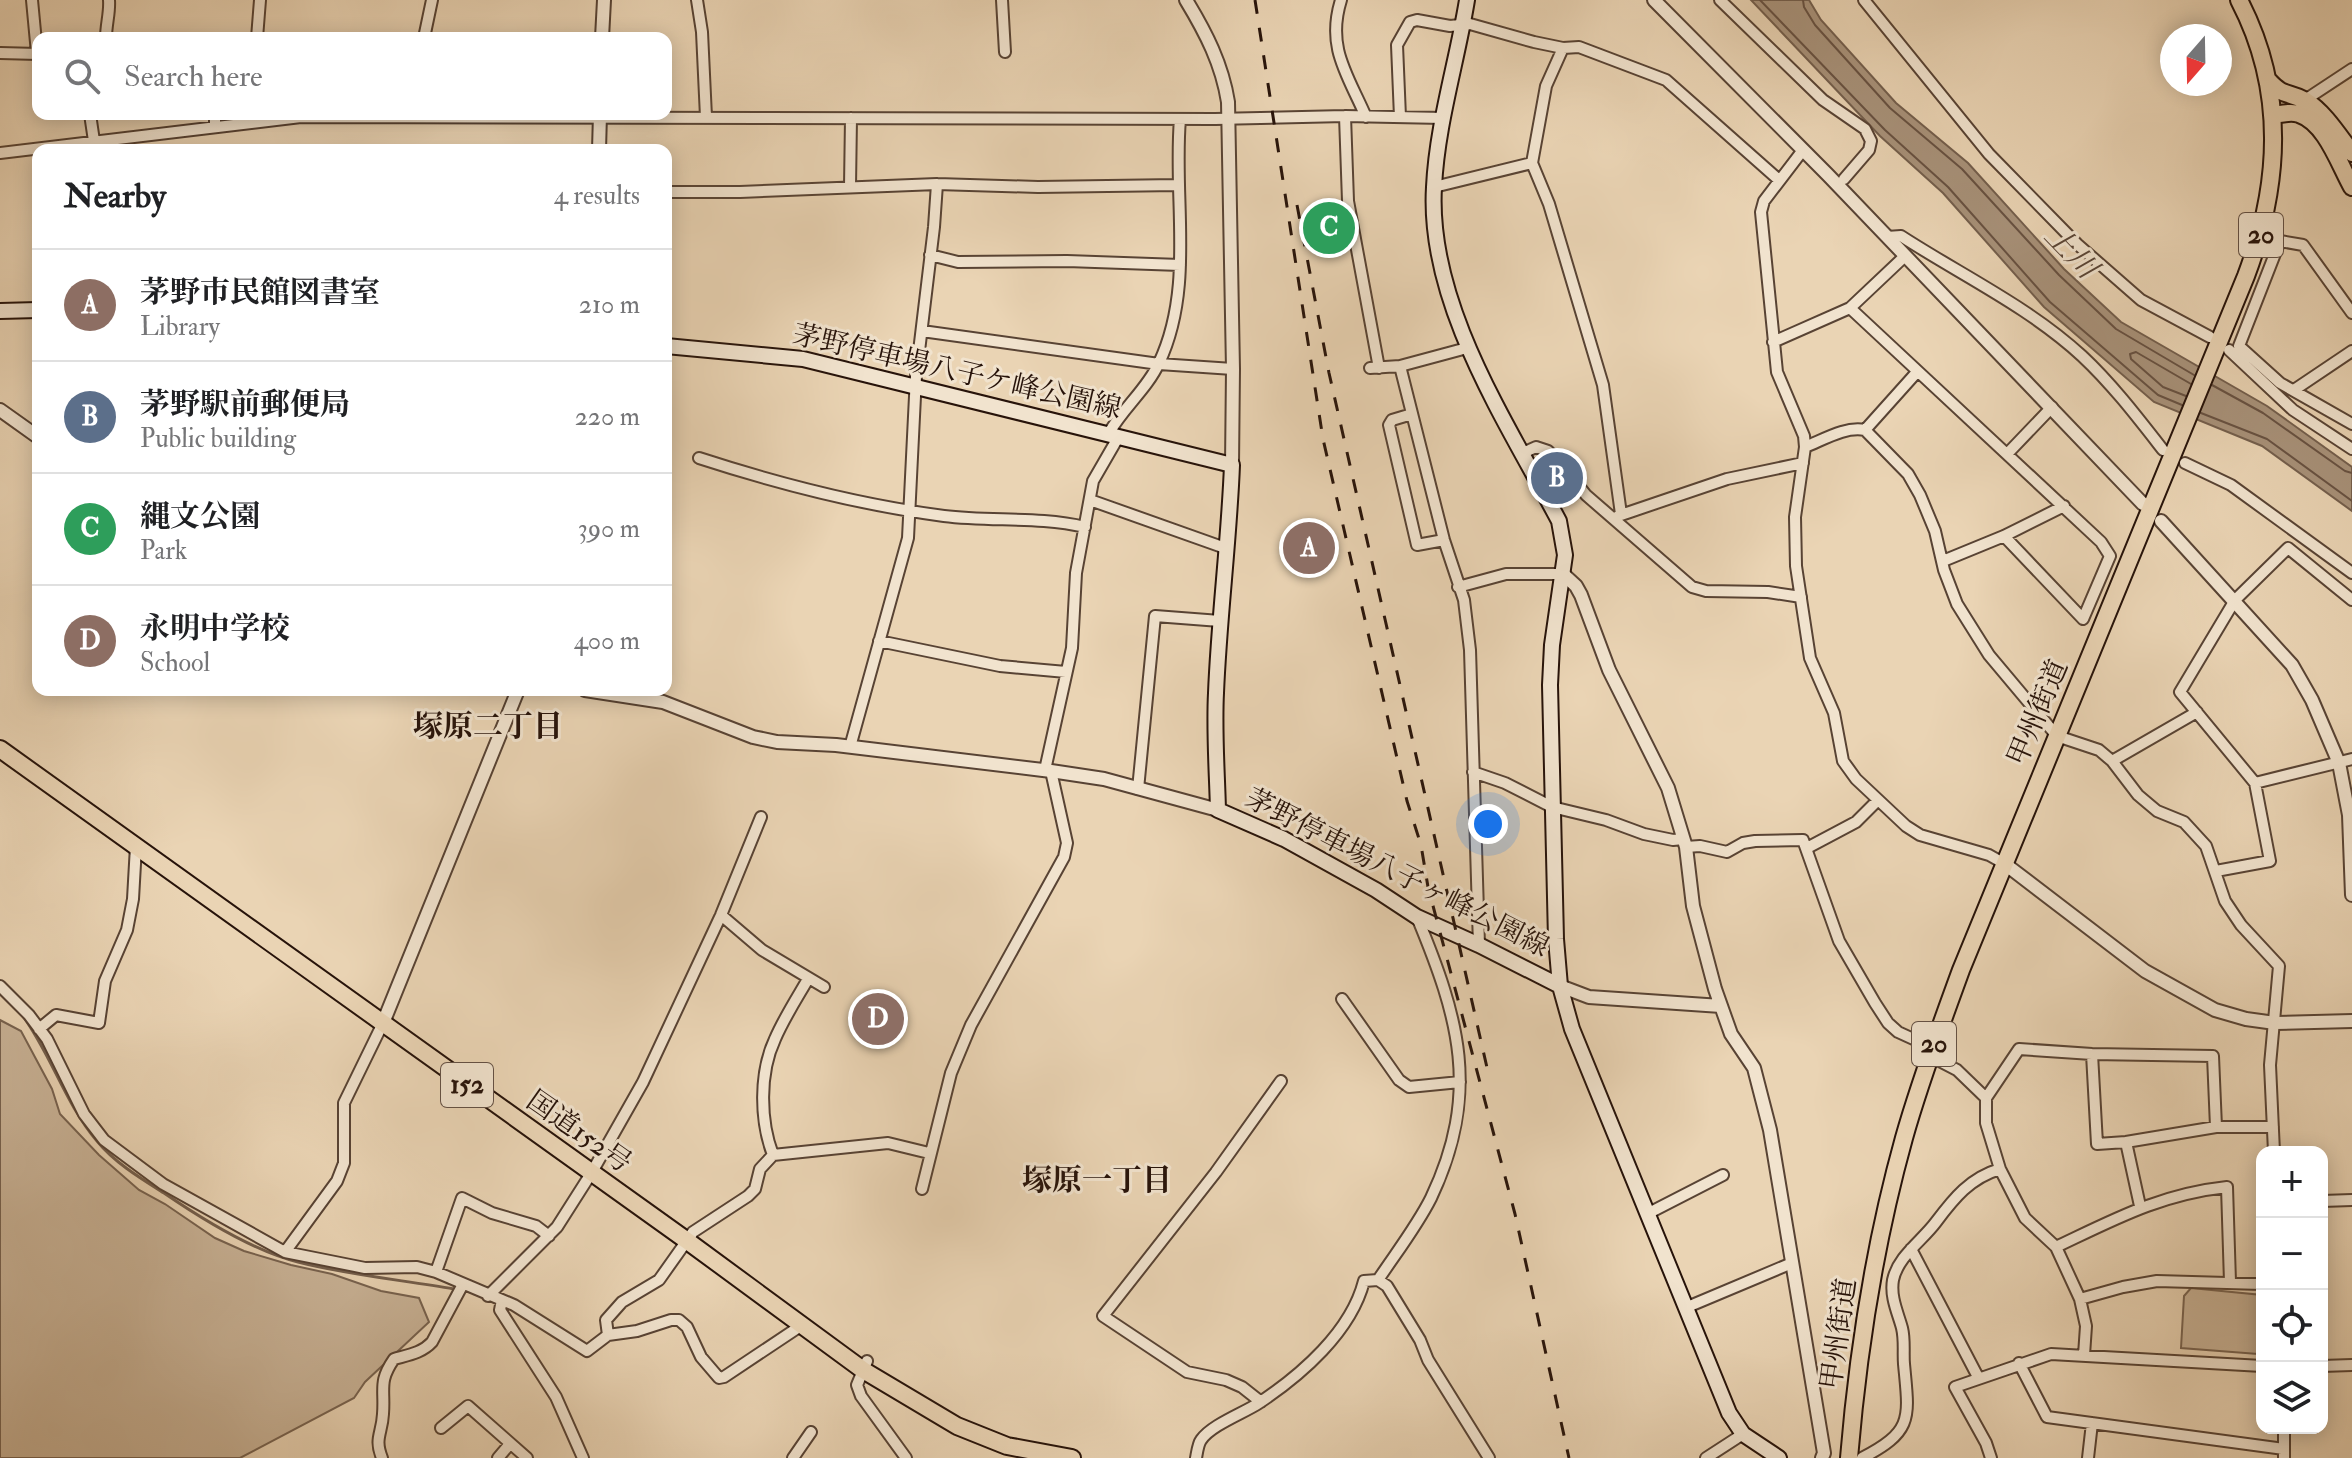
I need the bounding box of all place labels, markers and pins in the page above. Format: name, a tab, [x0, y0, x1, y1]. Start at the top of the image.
pin: C	[1303, 198, 1355, 258]
pin: B	[1531, 448, 1583, 508]
pin: A	[1283, 518, 1335, 578]
pin: D	[852, 989, 904, 1049]

